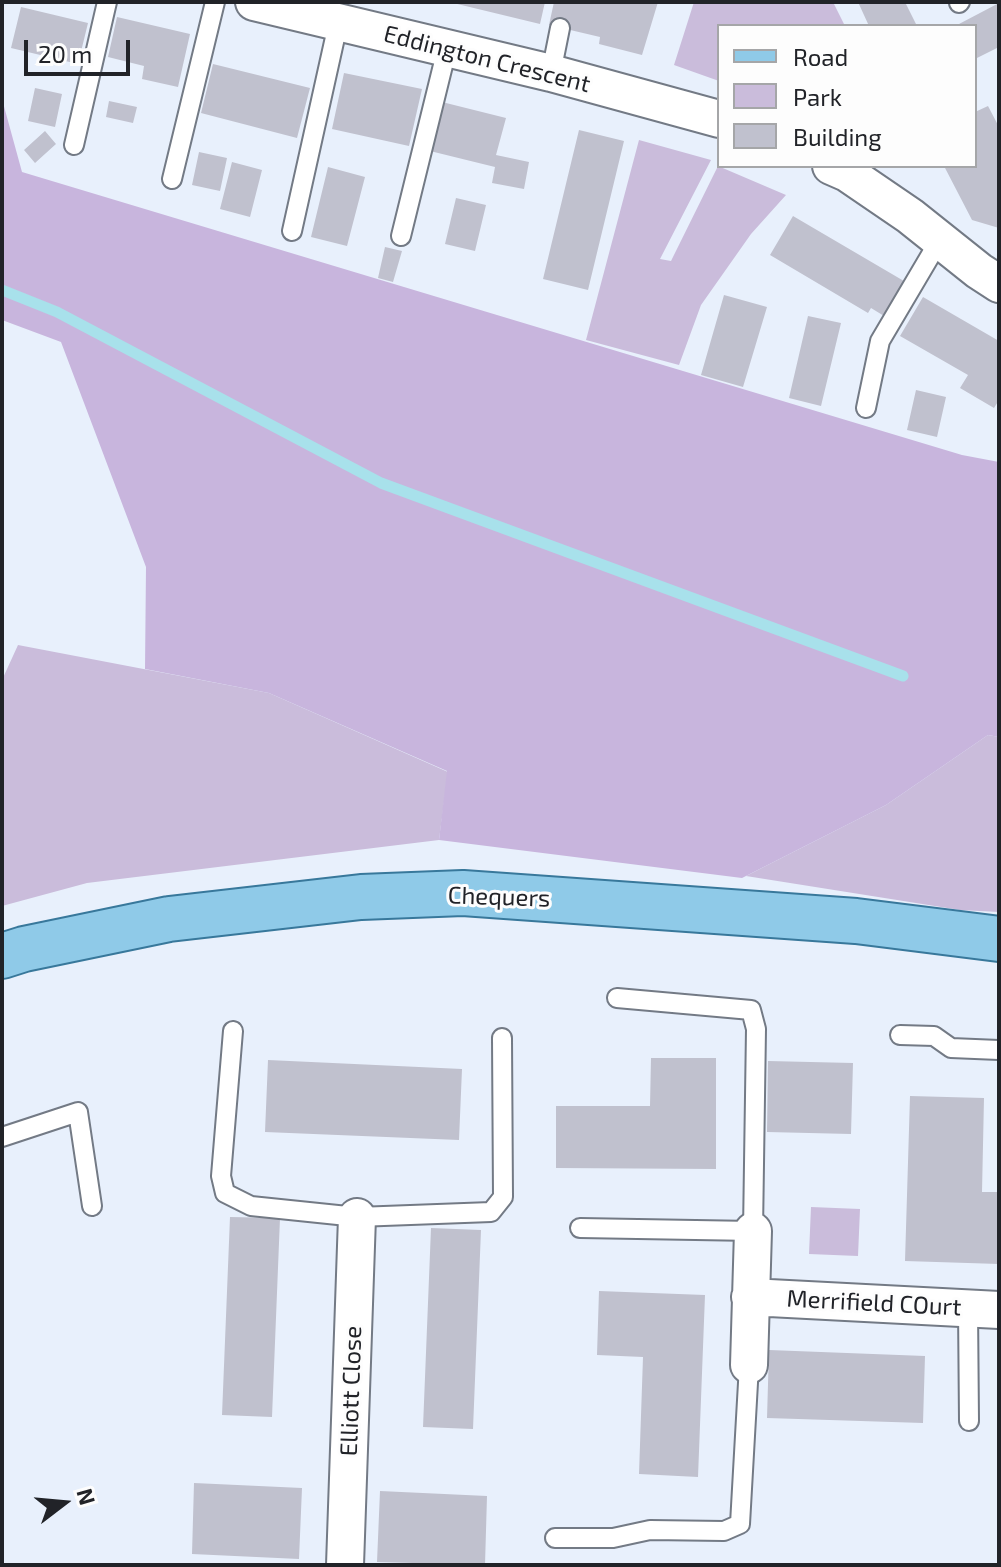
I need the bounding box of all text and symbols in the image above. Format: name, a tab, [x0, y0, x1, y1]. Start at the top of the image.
street label: Eddington Crescent	[381, 19, 593, 99]
scale bar	[28, 24, 134, 74]
legend	[717, 24, 977, 168]
text: 20 m	[38, 39, 92, 68]
text: Road	[793, 42, 848, 71]
text: Park	[793, 82, 842, 111]
text: Building	[793, 122, 882, 151]
street label: Chequers	[447, 881, 551, 913]
street label: Merrifield COurt	[786, 1284, 962, 1322]
street label: Elliott Close	[334, 1325, 368, 1457]
north arrow	[24, 1463, 104, 1543]
text: N	[72, 1485, 102, 1508]

